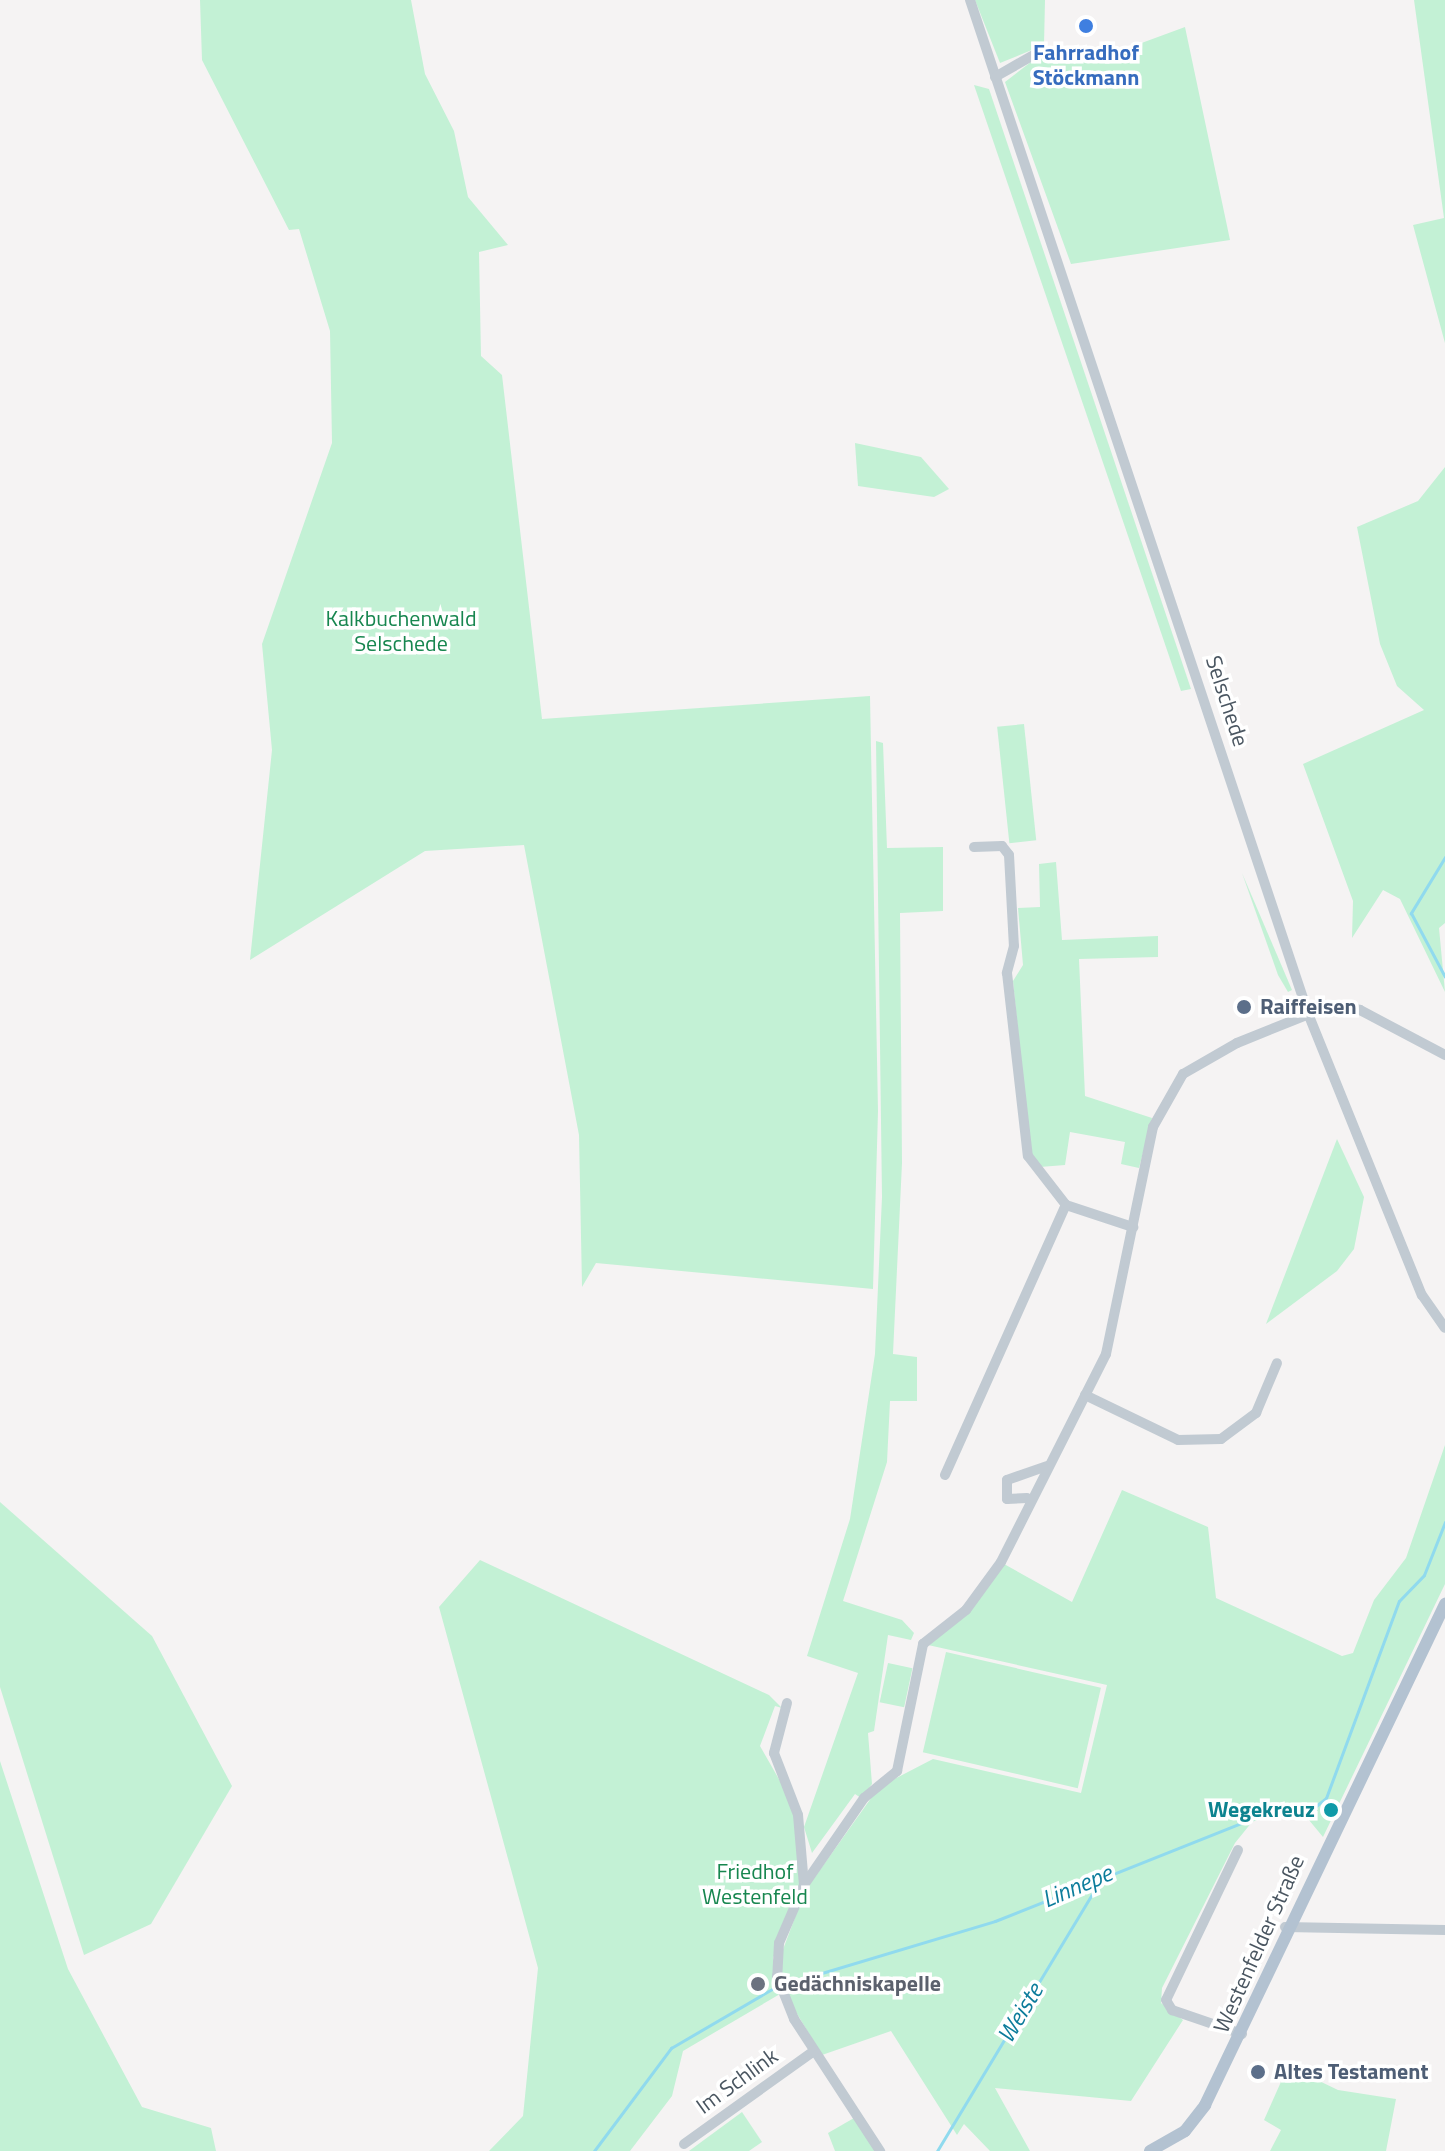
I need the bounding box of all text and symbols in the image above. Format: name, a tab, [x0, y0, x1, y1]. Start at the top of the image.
marker: Fahrradhof Stöckmann	[1077, 17, 1095, 35]
place label: Fahrradhof Stöckmann	[1033, 39, 1139, 90]
park label: Kalkbuchenwald Selschede	[325, 605, 477, 656]
street label: Selschede	[1200, 652, 1254, 750]
place label: Raiffeisen	[1260, 994, 1357, 1020]
marker: Raiffeisen	[1235, 998, 1253, 1016]
place label: Wegekreuz	[1208, 1797, 1315, 1823]
marker: Wegekreuz	[1322, 1801, 1340, 1819]
street label: Westenfelder Straße	[1208, 1851, 1310, 2037]
park label: Friedhof Westenfeld	[702, 1858, 808, 1910]
water label: Linnepe	[1038, 1858, 1116, 1914]
place label: Gedächniskapelle	[774, 1971, 941, 1997]
marker: Gedächniskapelle	[749, 1975, 767, 1993]
water label: Weiste	[991, 1978, 1049, 2048]
street label: Im Schlink	[691, 2043, 783, 2119]
place label: Altes Testament	[1274, 2059, 1428, 2085]
marker: Altes Testament	[1249, 2063, 1267, 2081]

